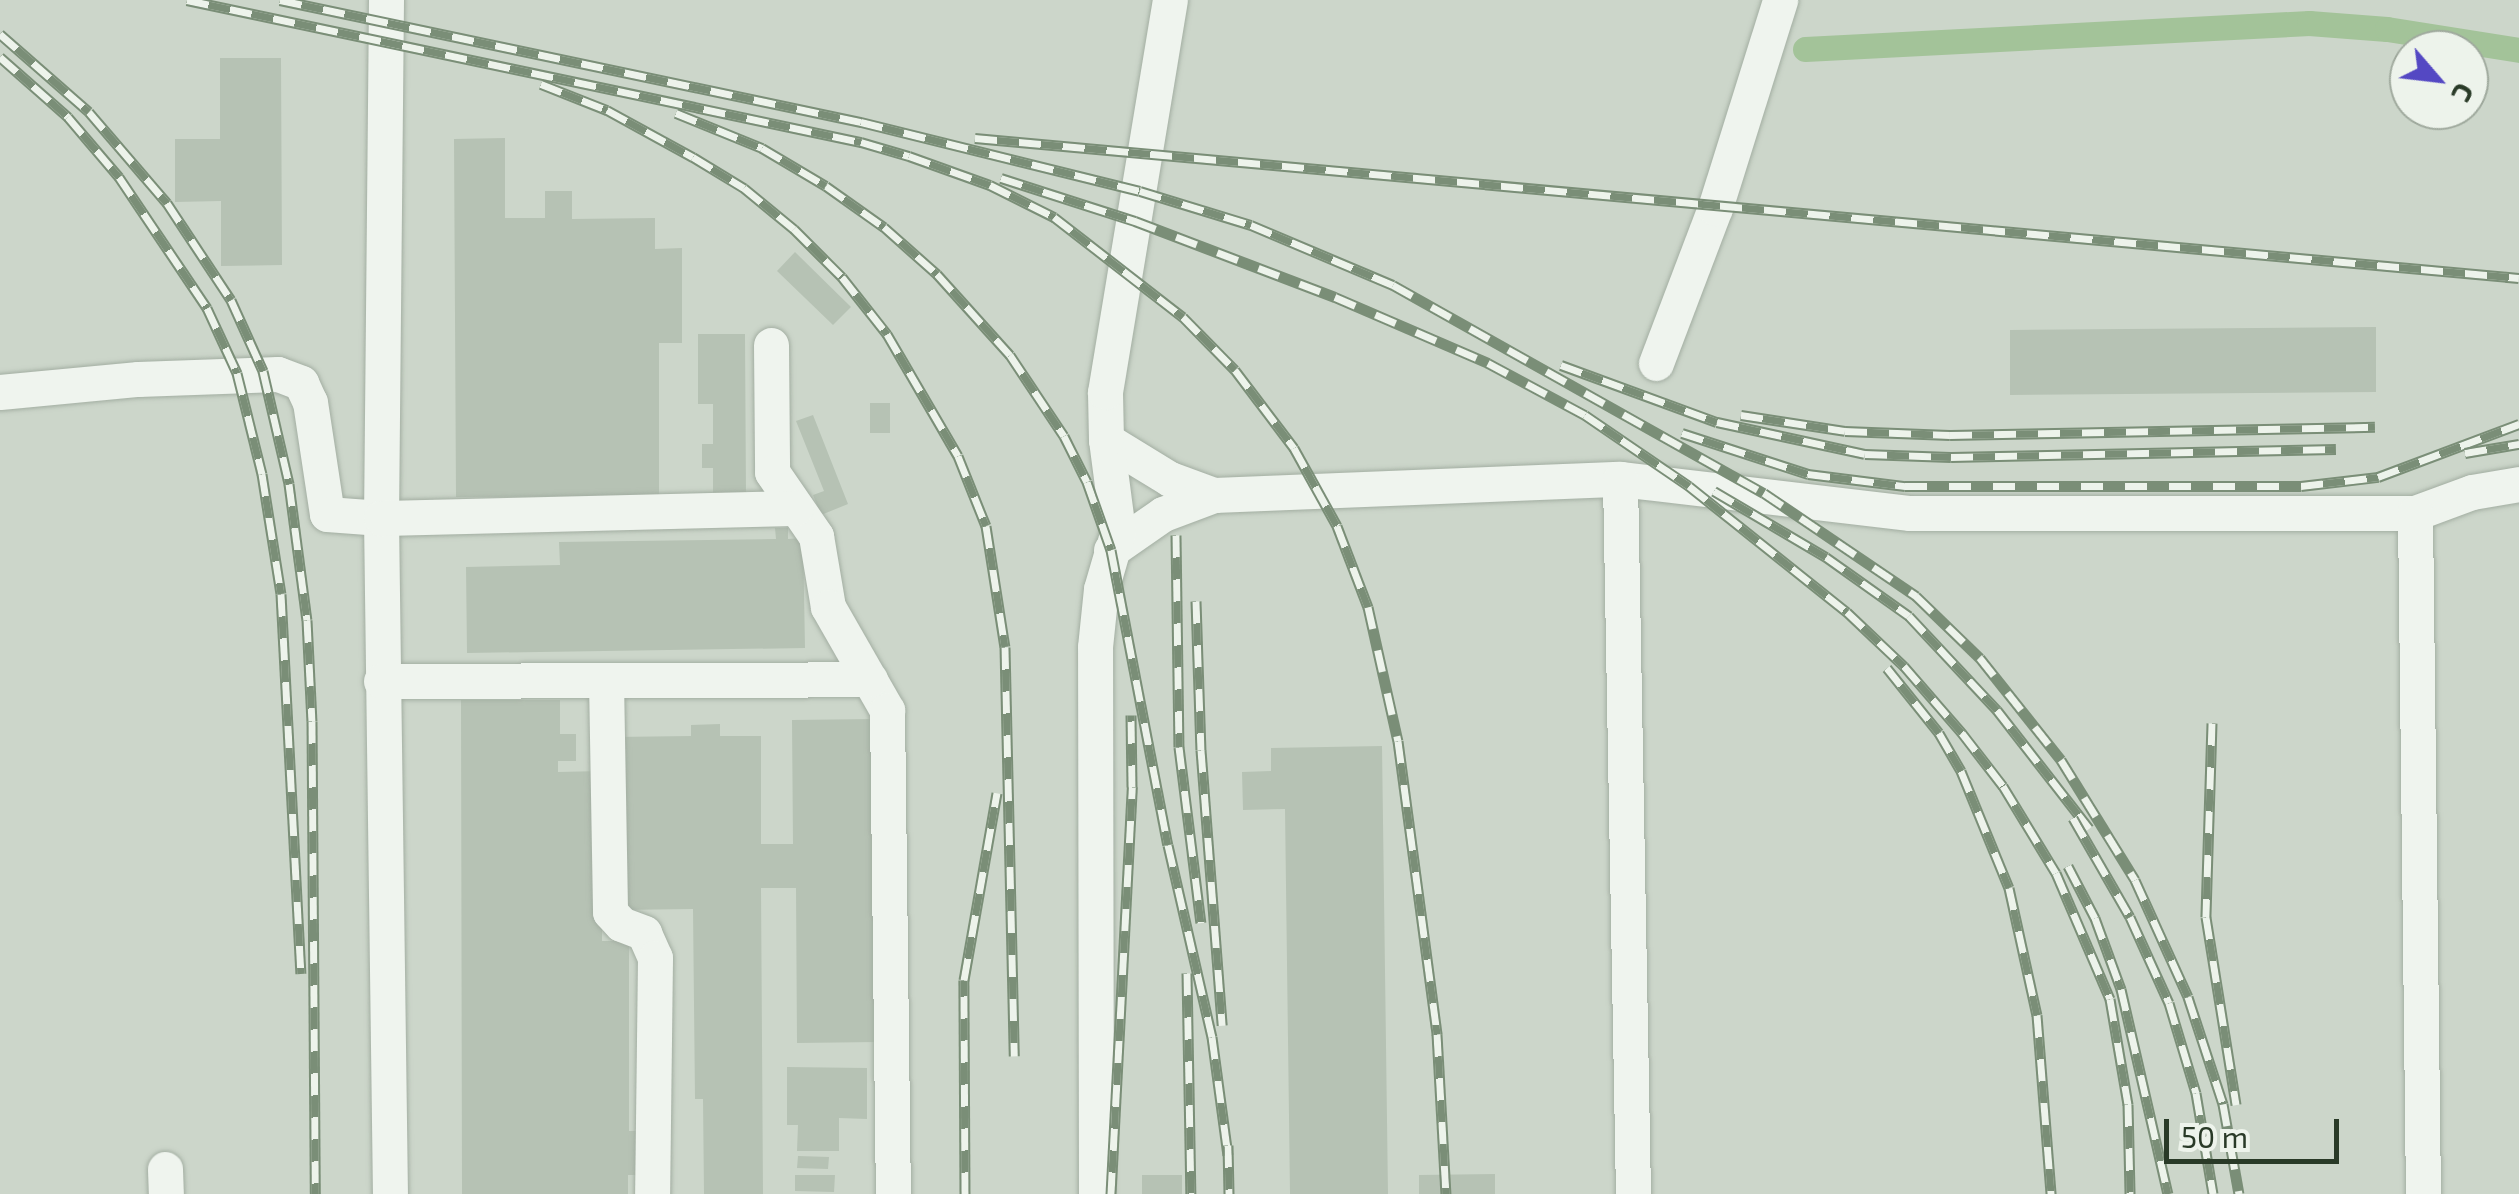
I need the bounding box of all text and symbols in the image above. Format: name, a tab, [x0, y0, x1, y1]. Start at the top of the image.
north arrow	[2389, 30, 2489, 130]
text: С	[2445, 78, 2483, 108]
scale bar	[2169, 1099, 2344, 1161]
text: 50 m	[2181, 1118, 2248, 1154]

